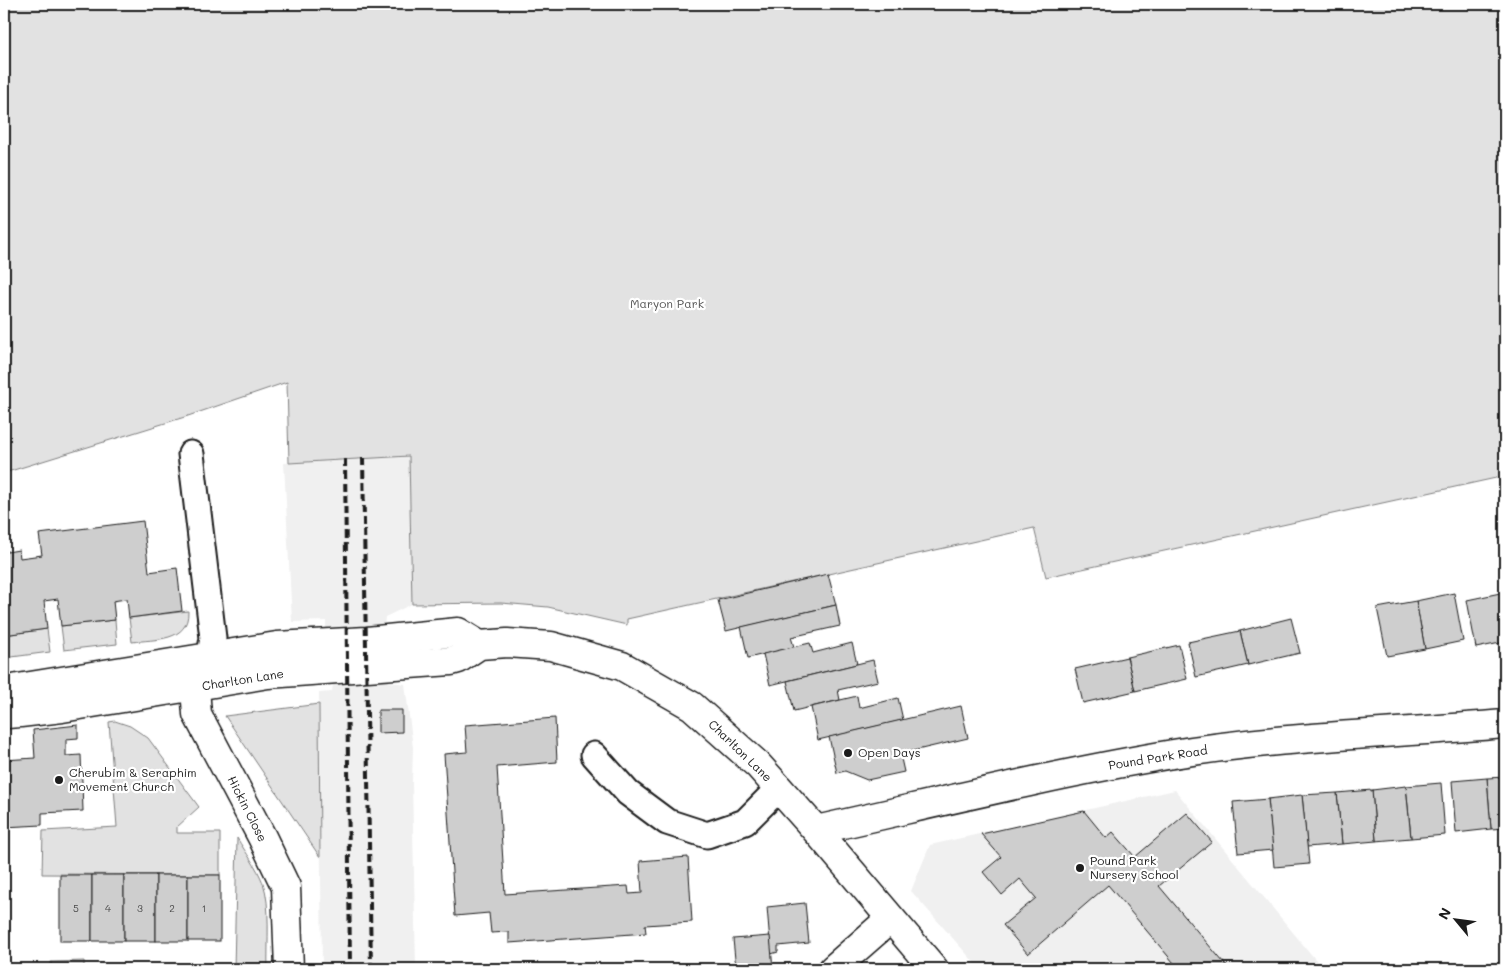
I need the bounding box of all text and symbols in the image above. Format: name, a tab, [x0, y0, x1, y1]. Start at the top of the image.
park label: Maryon Park	[630, 295, 704, 311]
street label: Charlton Lane	[201, 665, 285, 693]
street label: Charlton Lane	[705, 716, 776, 785]
street label: Pound Park Road	[1107, 741, 1209, 773]
place label: Open Days	[858, 744, 921, 760]
marker: Open Days	[842, 747, 854, 759]
place label: Cherubim & Seraphim Movement Church	[69, 764, 197, 794]
street label: Hickin Close	[224, 773, 271, 844]
marker: Cherubim & Seraphim Movement Church	[53, 774, 65, 786]
place label: Pound Park Nursery School	[1090, 852, 1179, 882]
marker: Pound Park Nursery School	[1074, 862, 1086, 874]
north arrow	[1432, 896, 1482, 946]
house number: 5	[73, 901, 79, 915]
house number: 4	[105, 901, 111, 915]
house number: 3	[137, 901, 143, 915]
house number: 2	[169, 901, 175, 915]
house number: 1	[202, 901, 206, 915]
text: N	[1433, 904, 1455, 923]

